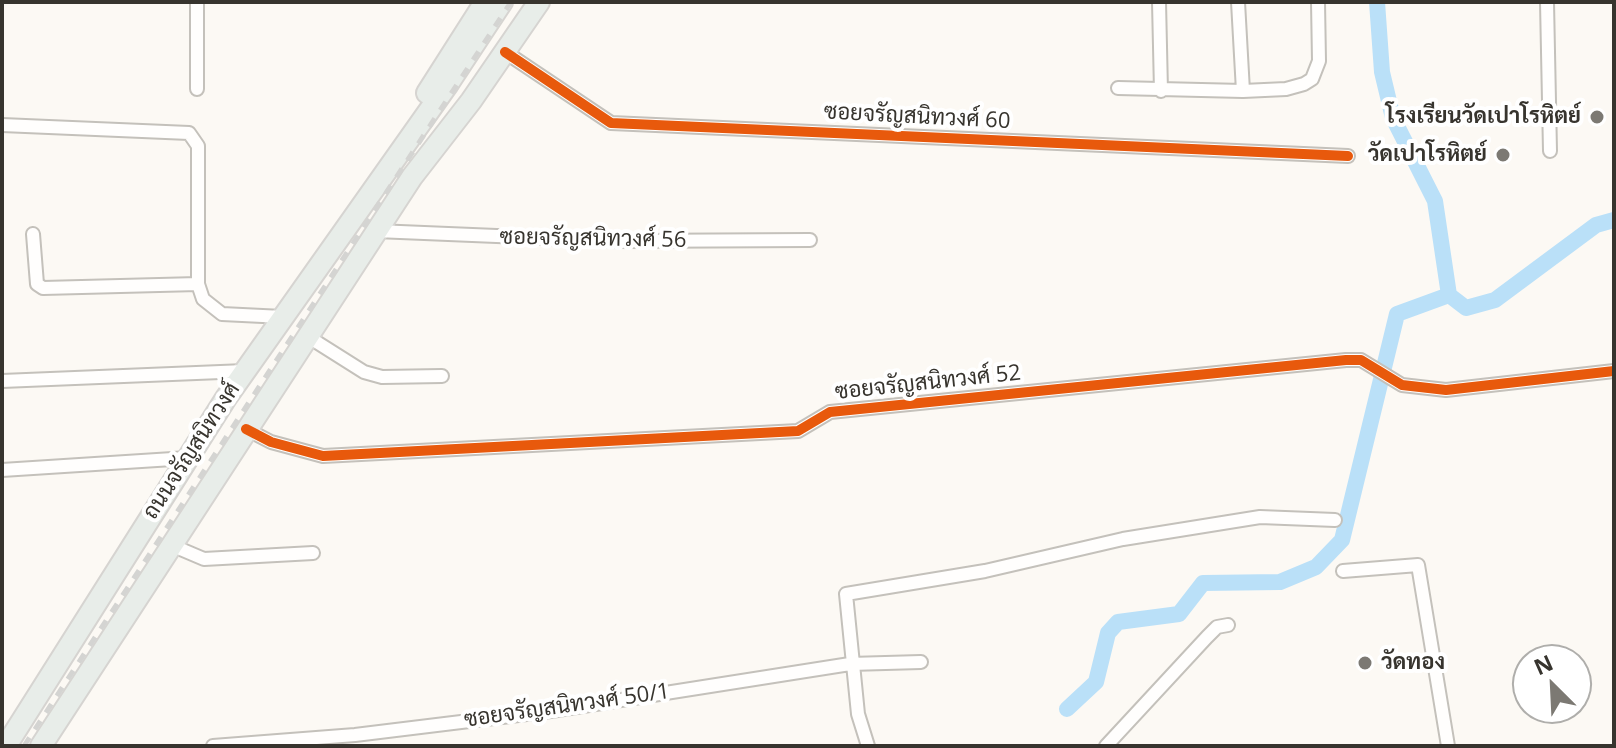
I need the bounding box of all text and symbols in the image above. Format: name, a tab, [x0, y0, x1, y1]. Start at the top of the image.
street label: ซอยจรัญสนิทวงศ์ 60	[823, 99, 1011, 135]
place label: โรงเรียนวัดเปาโรหิตย์	[1386, 104, 1581, 130]
marker: โรงเรียนวัดเปาโรหิตย์	[1588, 108, 1606, 126]
place label: วัดเปาโรหิตย์	[1368, 142, 1487, 168]
marker: วัดเปาโรหิตย์	[1494, 146, 1512, 164]
street label: ซอยจรัญสนิทวงศ์ 56	[499, 224, 687, 254]
street label: ซอยจรัญสนิทวงศ์ 52	[834, 360, 1022, 406]
street label: ถนนจรัญสนิทวงศ์	[138, 378, 246, 524]
north arrow	[1512, 644, 1592, 724]
text: N	[1529, 647, 1557, 681]
place label: วัดทอง	[1381, 650, 1445, 676]
marker: วัดทอง	[1356, 654, 1374, 672]
street label: ซอยจรัญสนิทวงศ์ 50/1	[462, 678, 672, 734]

